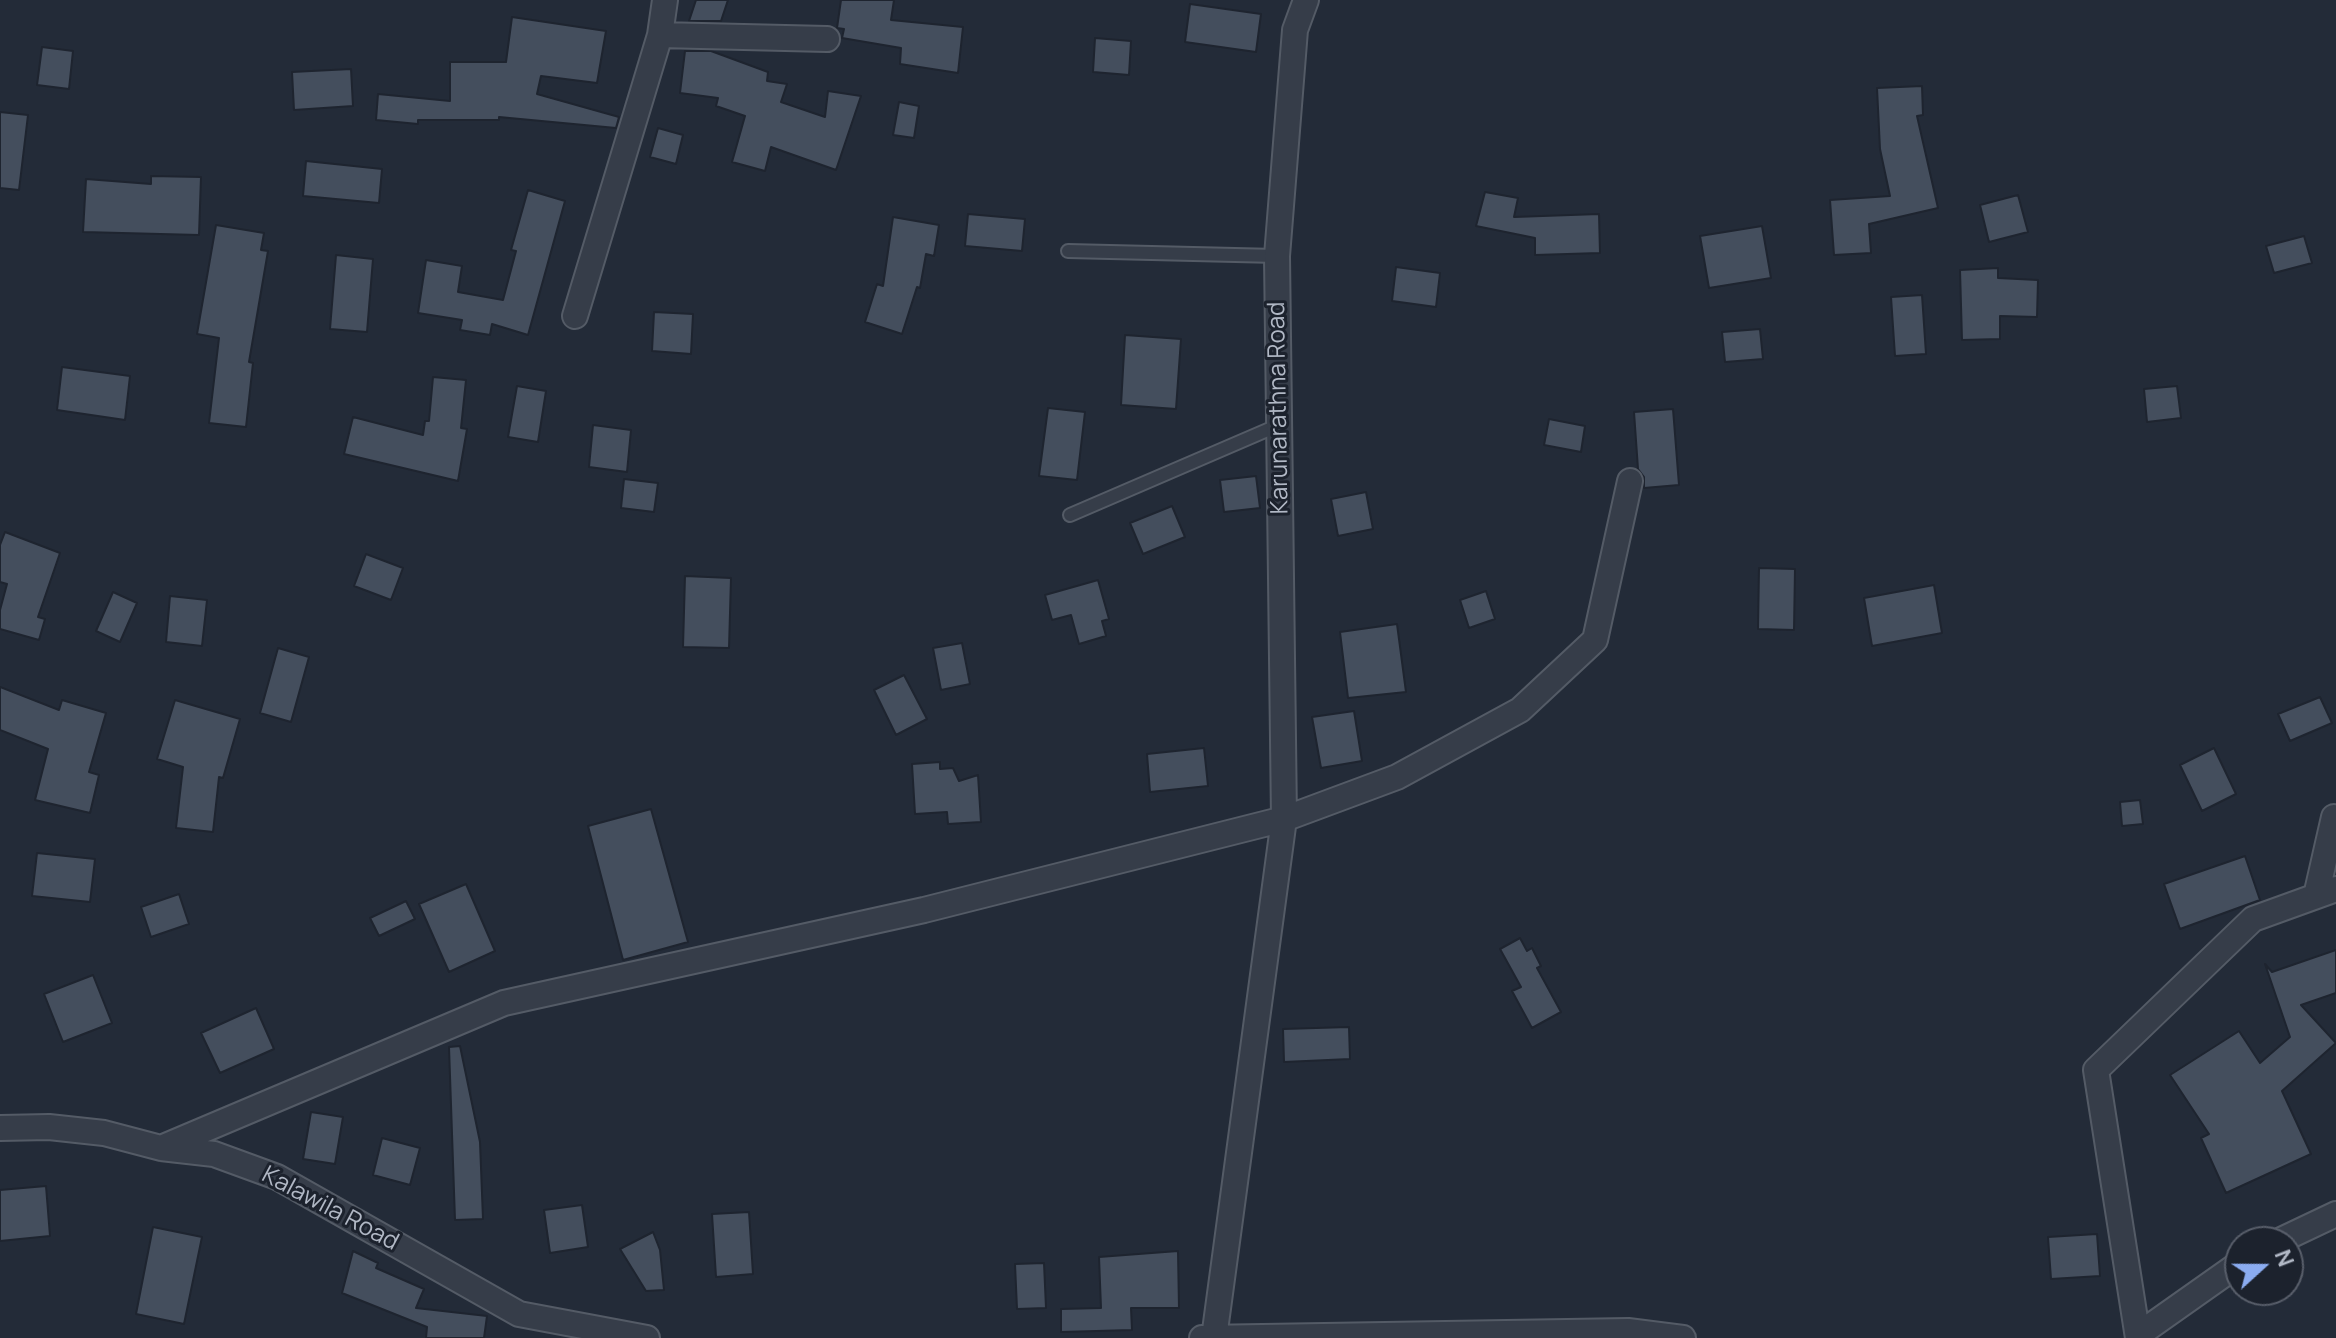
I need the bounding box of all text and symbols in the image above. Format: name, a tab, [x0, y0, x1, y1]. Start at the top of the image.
street label: Karunarathna Road	[1263, 301, 1295, 515]
street label: Kalawila Road	[257, 1161, 403, 1257]
north arrow	[2224, 1226, 2304, 1306]
text: N	[2268, 1245, 2301, 1271]

